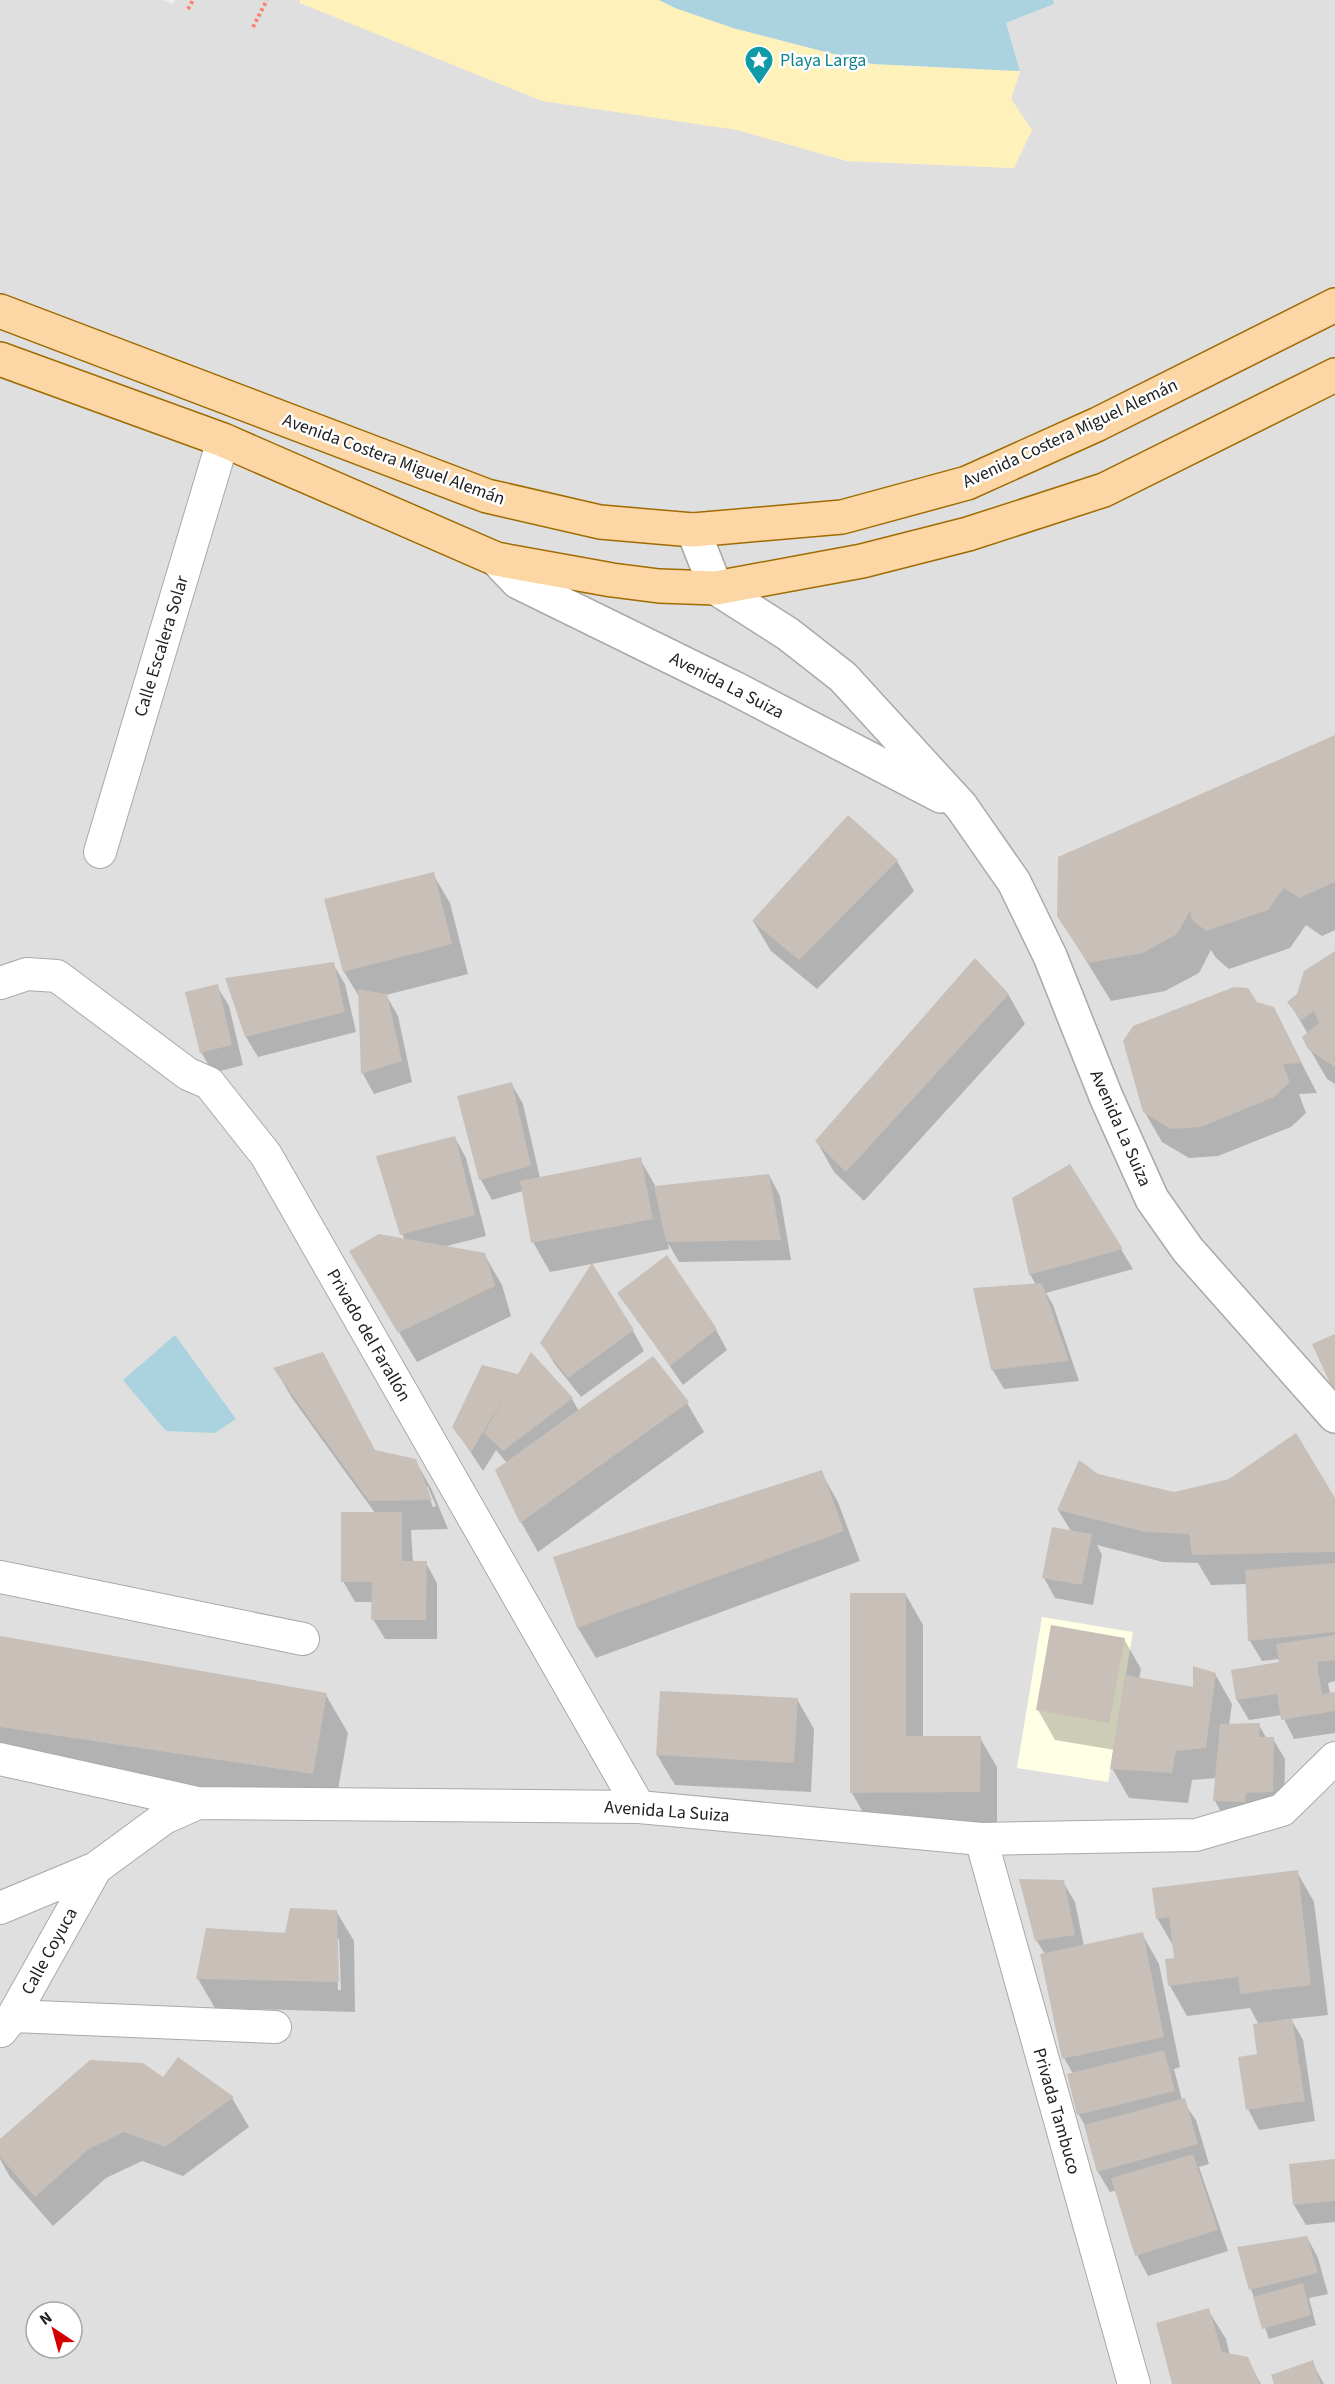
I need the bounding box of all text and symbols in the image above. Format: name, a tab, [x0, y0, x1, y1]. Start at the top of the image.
place icon: Playa Larga	[743, 44, 775, 86]
place label: Playa Larga	[780, 48, 866, 73]
street label: Avenida Costera Miguel Alemán	[958, 372, 1182, 494]
street label: Avenida Costera Miguel Alemán	[279, 408, 508, 511]
street label: Calle Escalera Solar	[128, 572, 195, 720]
street label: Avenida La Suiza	[665, 646, 788, 725]
street label: Avenida La Suiza	[1084, 1066, 1157, 1191]
street label: Privado del Farallón	[320, 1264, 417, 1406]
street label: Avenida La Suiza	[604, 1795, 730, 1828]
street label: Calle Coyuca	[15, 1903, 84, 1999]
street label: Privada Tambuco	[1027, 2045, 1086, 2177]
north arrow	[24, 2300, 84, 2360]
text: N	[35, 2307, 57, 2331]

